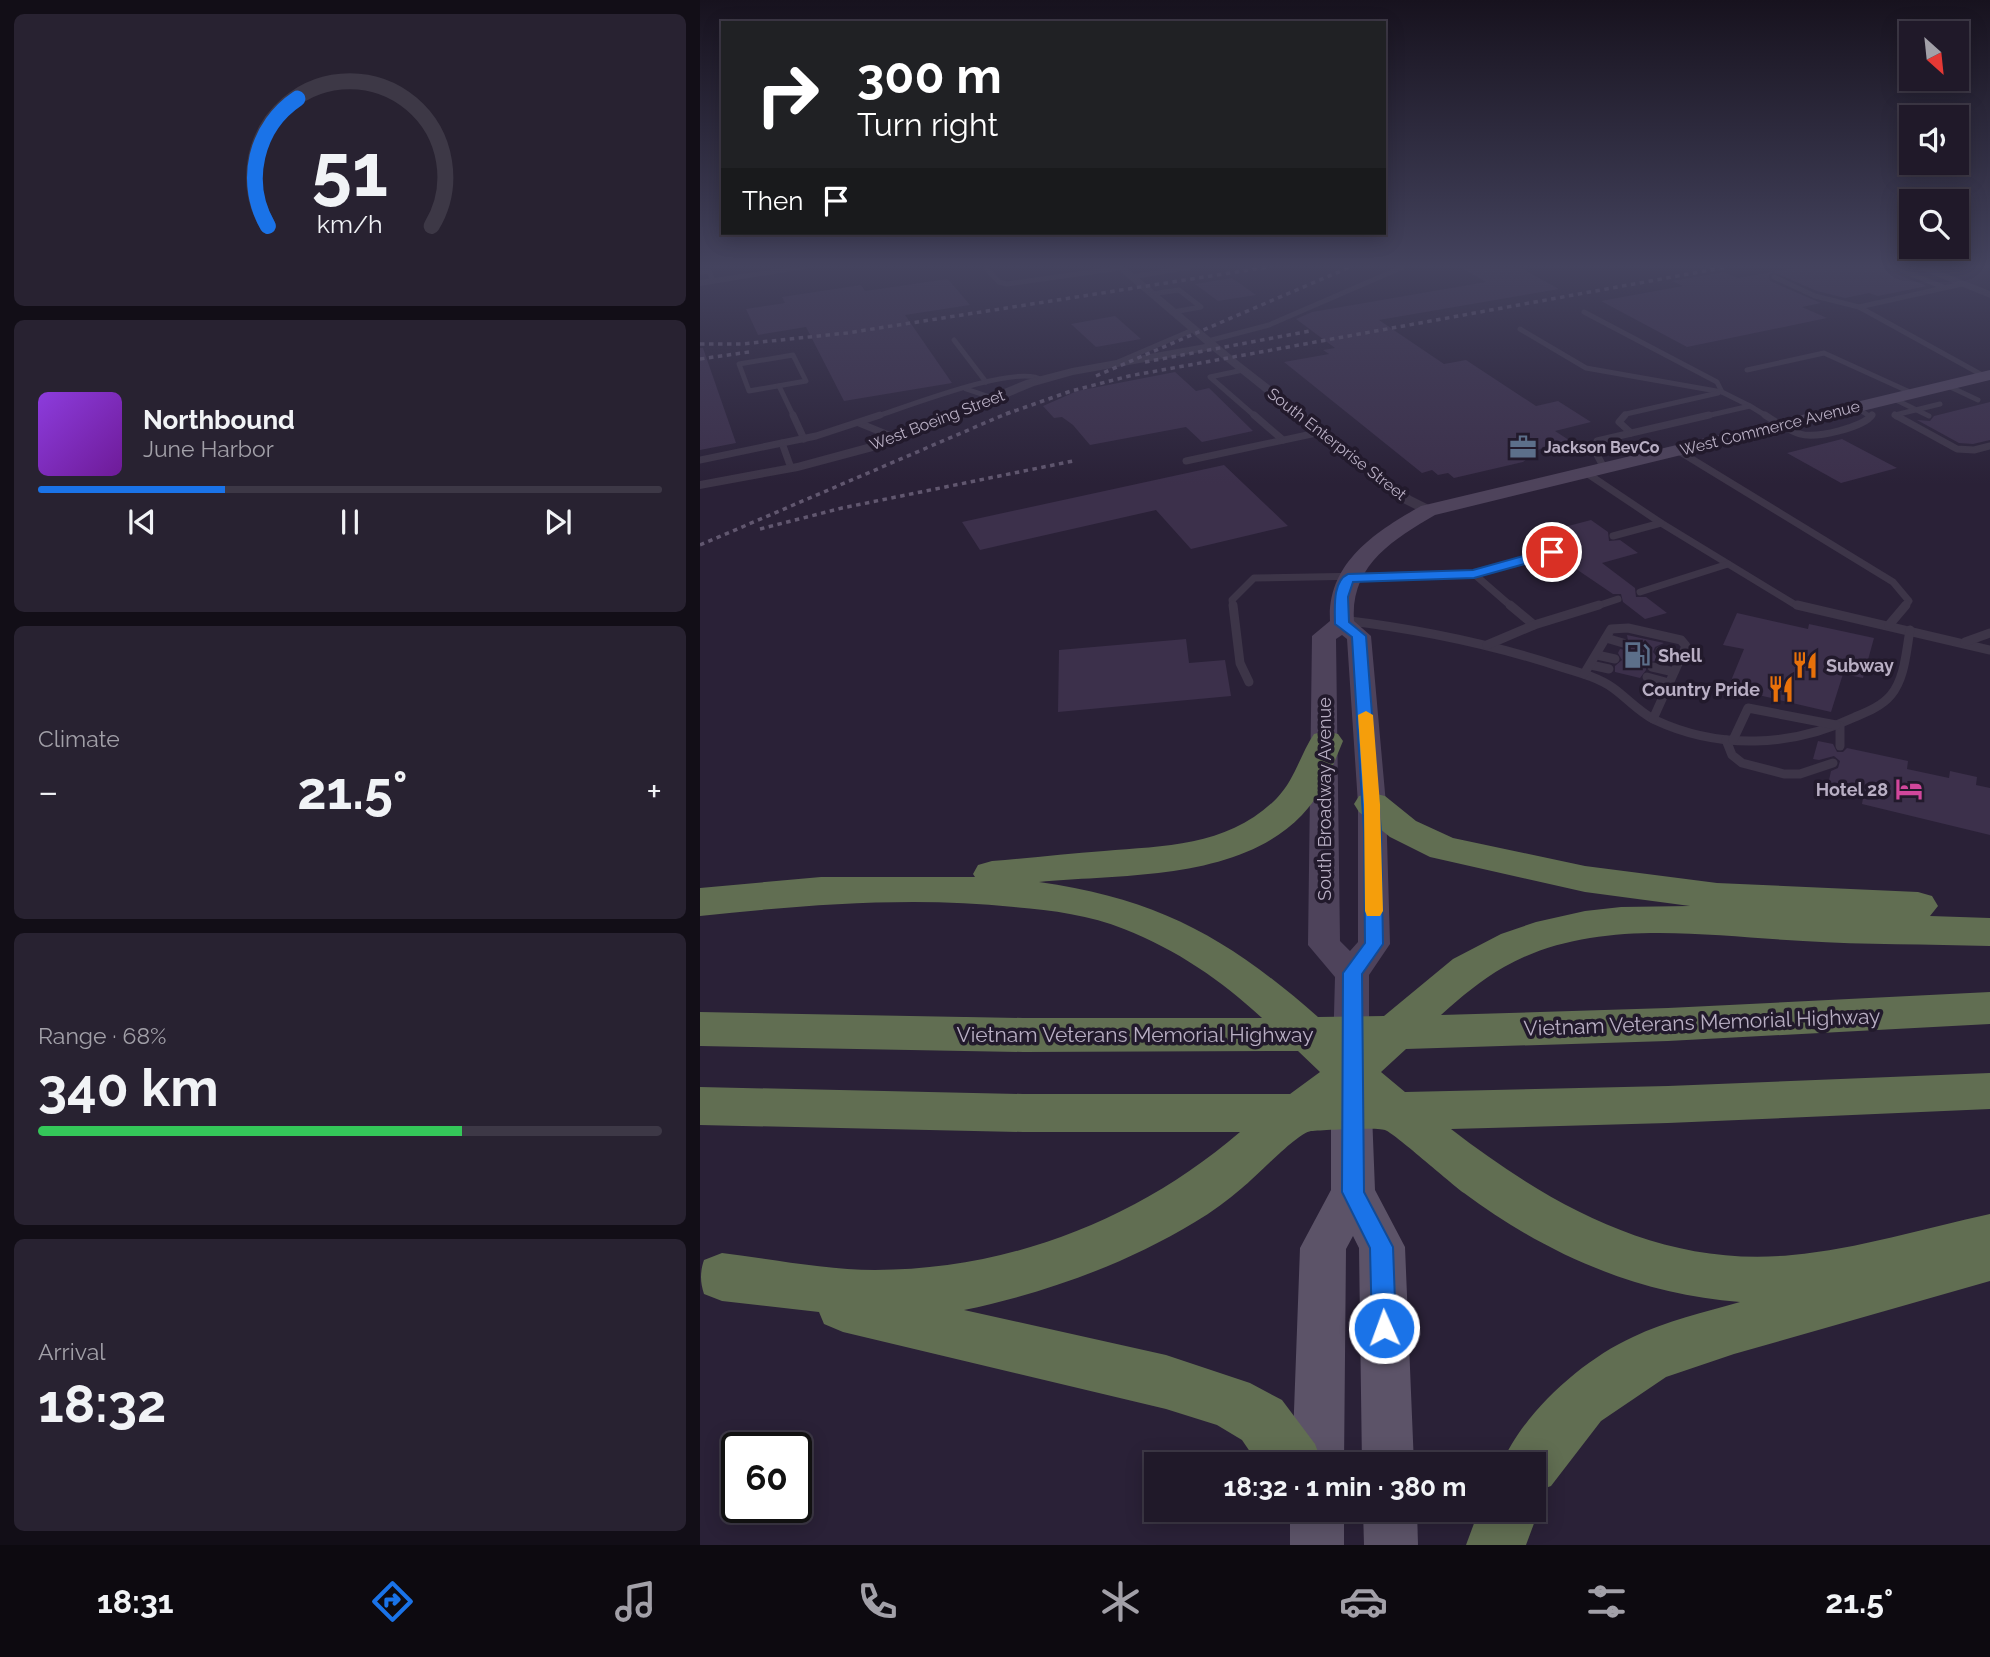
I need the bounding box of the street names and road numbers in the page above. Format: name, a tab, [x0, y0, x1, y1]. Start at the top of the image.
street label: South Enterprise Street	[1264, 384, 1411, 505]
street label: West Boeing Street	[867, 385, 1008, 454]
street label: West Commerce Avenue	[1678, 396, 1862, 460]
street label: South Broadway Avenue	[1314, 697, 1335, 901]
street label: Vietnam Veterans Memorial Highway	[1523, 1003, 1881, 1041]
street label: Vietnam Veterans Memorial Highway	[956, 1022, 1314, 1047]

